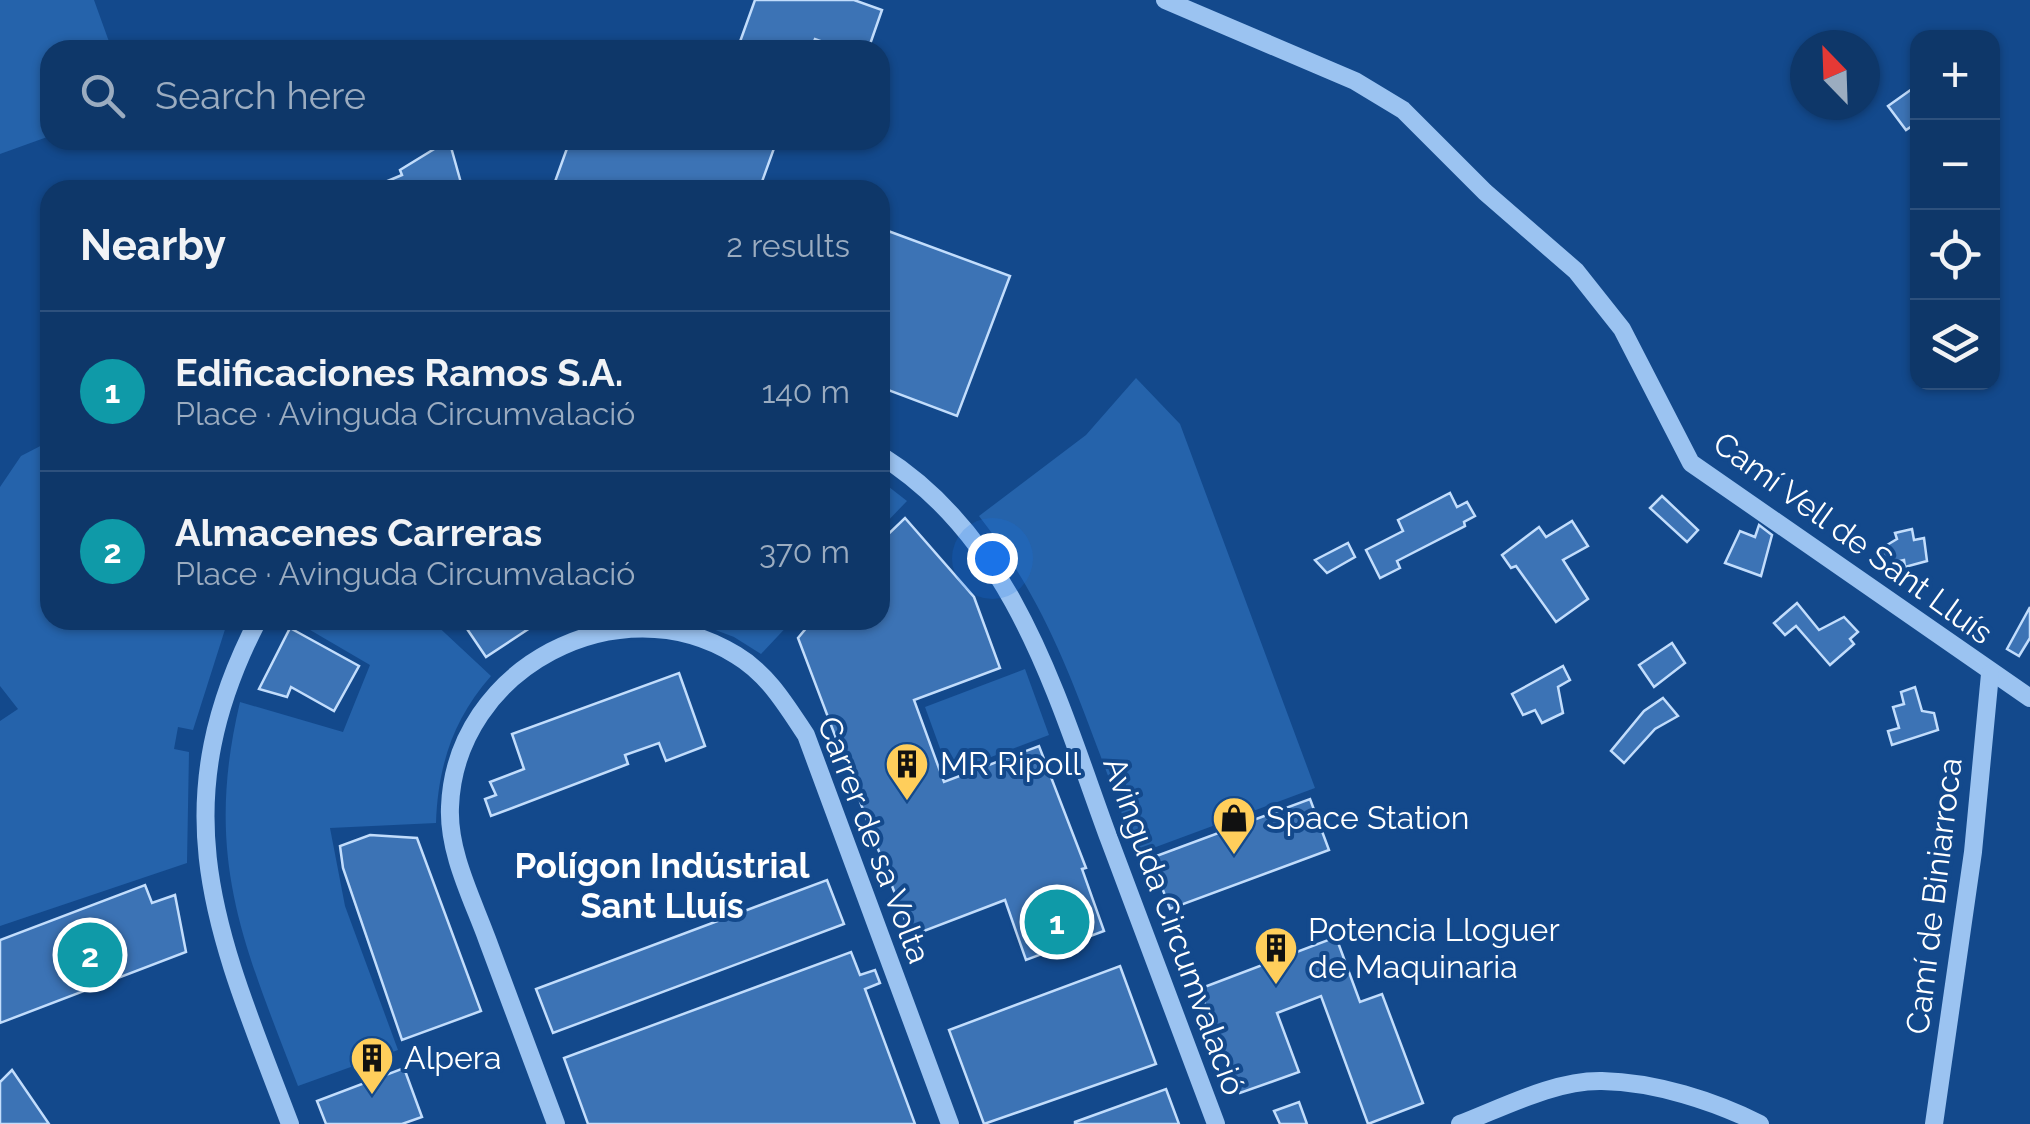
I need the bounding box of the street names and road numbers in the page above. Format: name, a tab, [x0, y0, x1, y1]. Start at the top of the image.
street label: Camí Vell de Sant Lluís	[1707, 424, 2000, 651]
street label: Carrer de sa Volta	[810, 711, 939, 968]
street label: Avinguda Circumvalació	[1096, 752, 1253, 1100]
street label: Camí de Biniarroca	[1898, 756, 1969, 1036]

